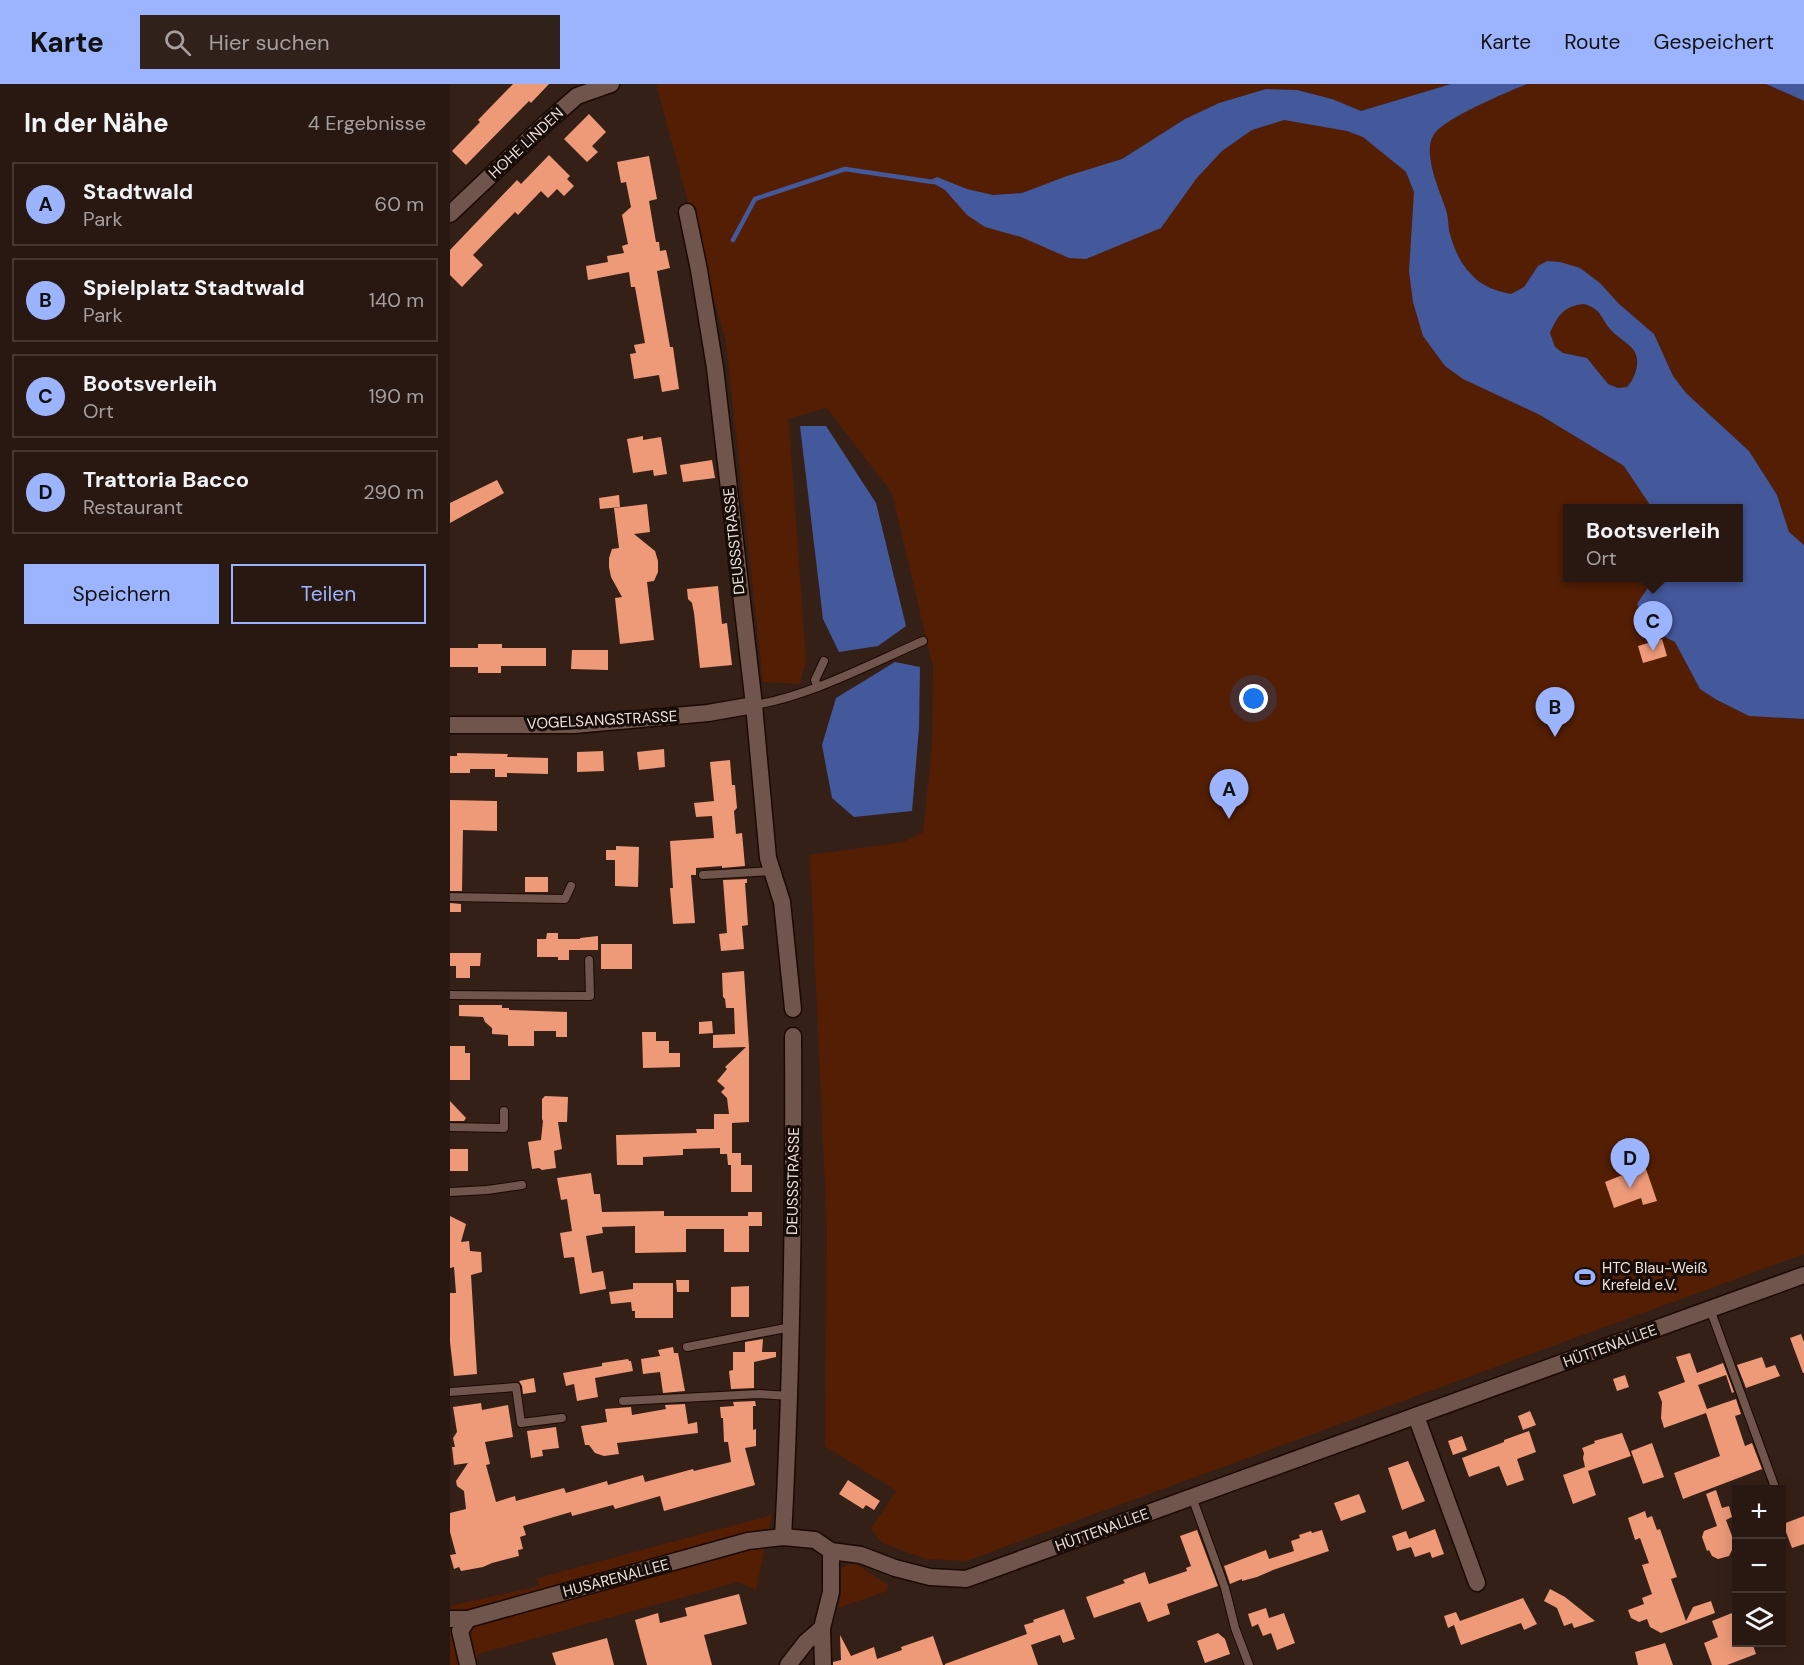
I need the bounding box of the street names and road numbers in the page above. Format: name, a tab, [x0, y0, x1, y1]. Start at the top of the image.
street label: HOHE LINDEN	[484, 103, 568, 183]
street label: DEUSSSTRASSE	[718, 486, 750, 596]
street label: VOGELSANGSTRASSE	[526, 706, 678, 734]
street label: DEUSSSTRASSE	[782, 1127, 804, 1235]
street label: HÜTTENALLEE	[1560, 1320, 1660, 1372]
street label: HÜTTENALLEE	[1052, 1504, 1152, 1556]
street label: HUSARENALLEE	[561, 1554, 671, 1602]

